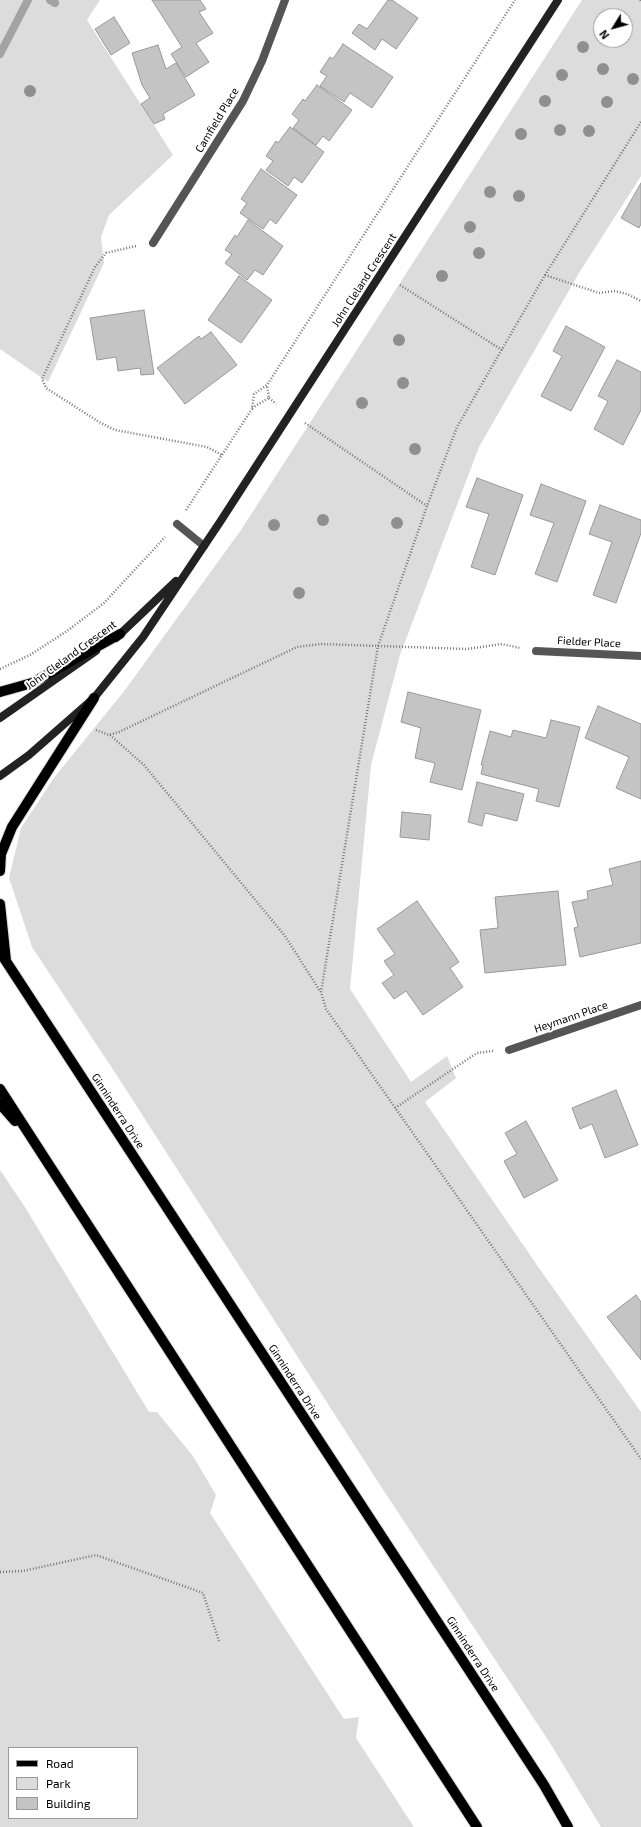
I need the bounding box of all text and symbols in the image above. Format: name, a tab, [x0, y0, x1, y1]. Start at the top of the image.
north arrow	[593, 8, 633, 48]
text: N	[596, 28, 611, 42]
street label: Camfield Place	[192, 85, 242, 155]
street label: John Cleland Crescent	[329, 231, 399, 329]
street label: John Cleland Crescent	[23, 618, 119, 692]
street label: Fielder Place	[557, 634, 621, 650]
street label: Heymann Place	[532, 998, 610, 1036]
street label: Ginninderra Drive	[89, 1071, 147, 1151]
street label: Ginninderra Drive	[266, 1342, 324, 1422]
street label: Ginninderra Drive	[444, 1614, 502, 1694]
legend	[8, 1747, 138, 1819]
text: Road	[46, 1756, 74, 1770]
text: Park	[46, 1776, 71, 1790]
text: Building	[46, 1796, 90, 1810]

